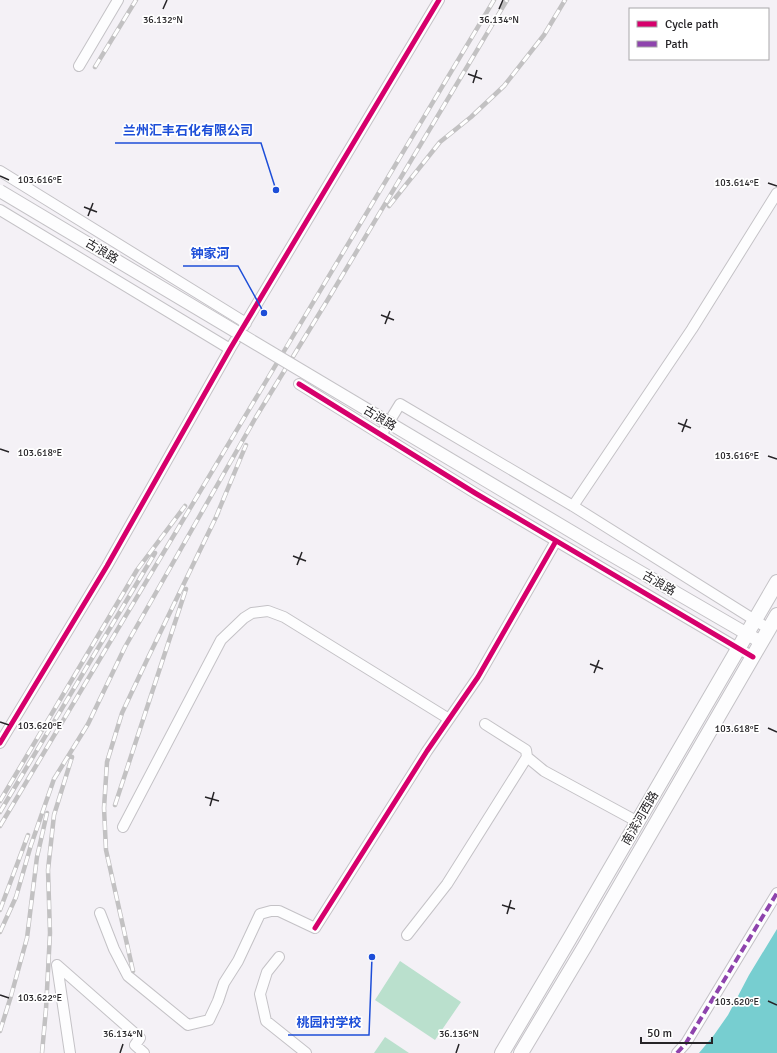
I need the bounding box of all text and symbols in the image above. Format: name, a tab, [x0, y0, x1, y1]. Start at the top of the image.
legend	[629, 8, 769, 60]
text: 36.132°N	[143, 14, 183, 26]
text: 36.134°N	[479, 14, 519, 26]
text: Cycle path	[665, 17, 718, 32]
text: Path	[665, 37, 688, 52]
callout: 兰州汇丰石化有限公司	[115, 118, 261, 143]
text: 兰州汇丰石化有限公司	[123, 123, 253, 139]
text: 103.616°E	[18, 174, 63, 186]
text: 103.614°E	[715, 177, 760, 189]
street label: 古浪路	[82, 236, 121, 267]
callout: 钟家河	[183, 241, 238, 266]
text: 钟家河	[190, 246, 230, 262]
street label: 古浪路	[360, 403, 399, 434]
text: 103.618°E	[18, 447, 63, 459]
text: 103.616°E	[715, 450, 760, 462]
street label: 古浪路	[639, 568, 678, 599]
text: 103.620°E	[18, 720, 63, 732]
text: 103.618°E	[715, 723, 760, 735]
street label: 南滨河西路	[619, 789, 662, 848]
text: 103.622°E	[18, 992, 63, 1004]
text: 103.620°E	[715, 996, 760, 1008]
callout: 桃园村学校	[288, 1010, 369, 1035]
text: 桃园村学校	[296, 1015, 362, 1031]
scale bar	[641, 1019, 712, 1045]
text: 50 m	[647, 1026, 672, 1041]
text: 36.134°N	[103, 1028, 143, 1040]
text: 36.136°N	[439, 1028, 479, 1040]

